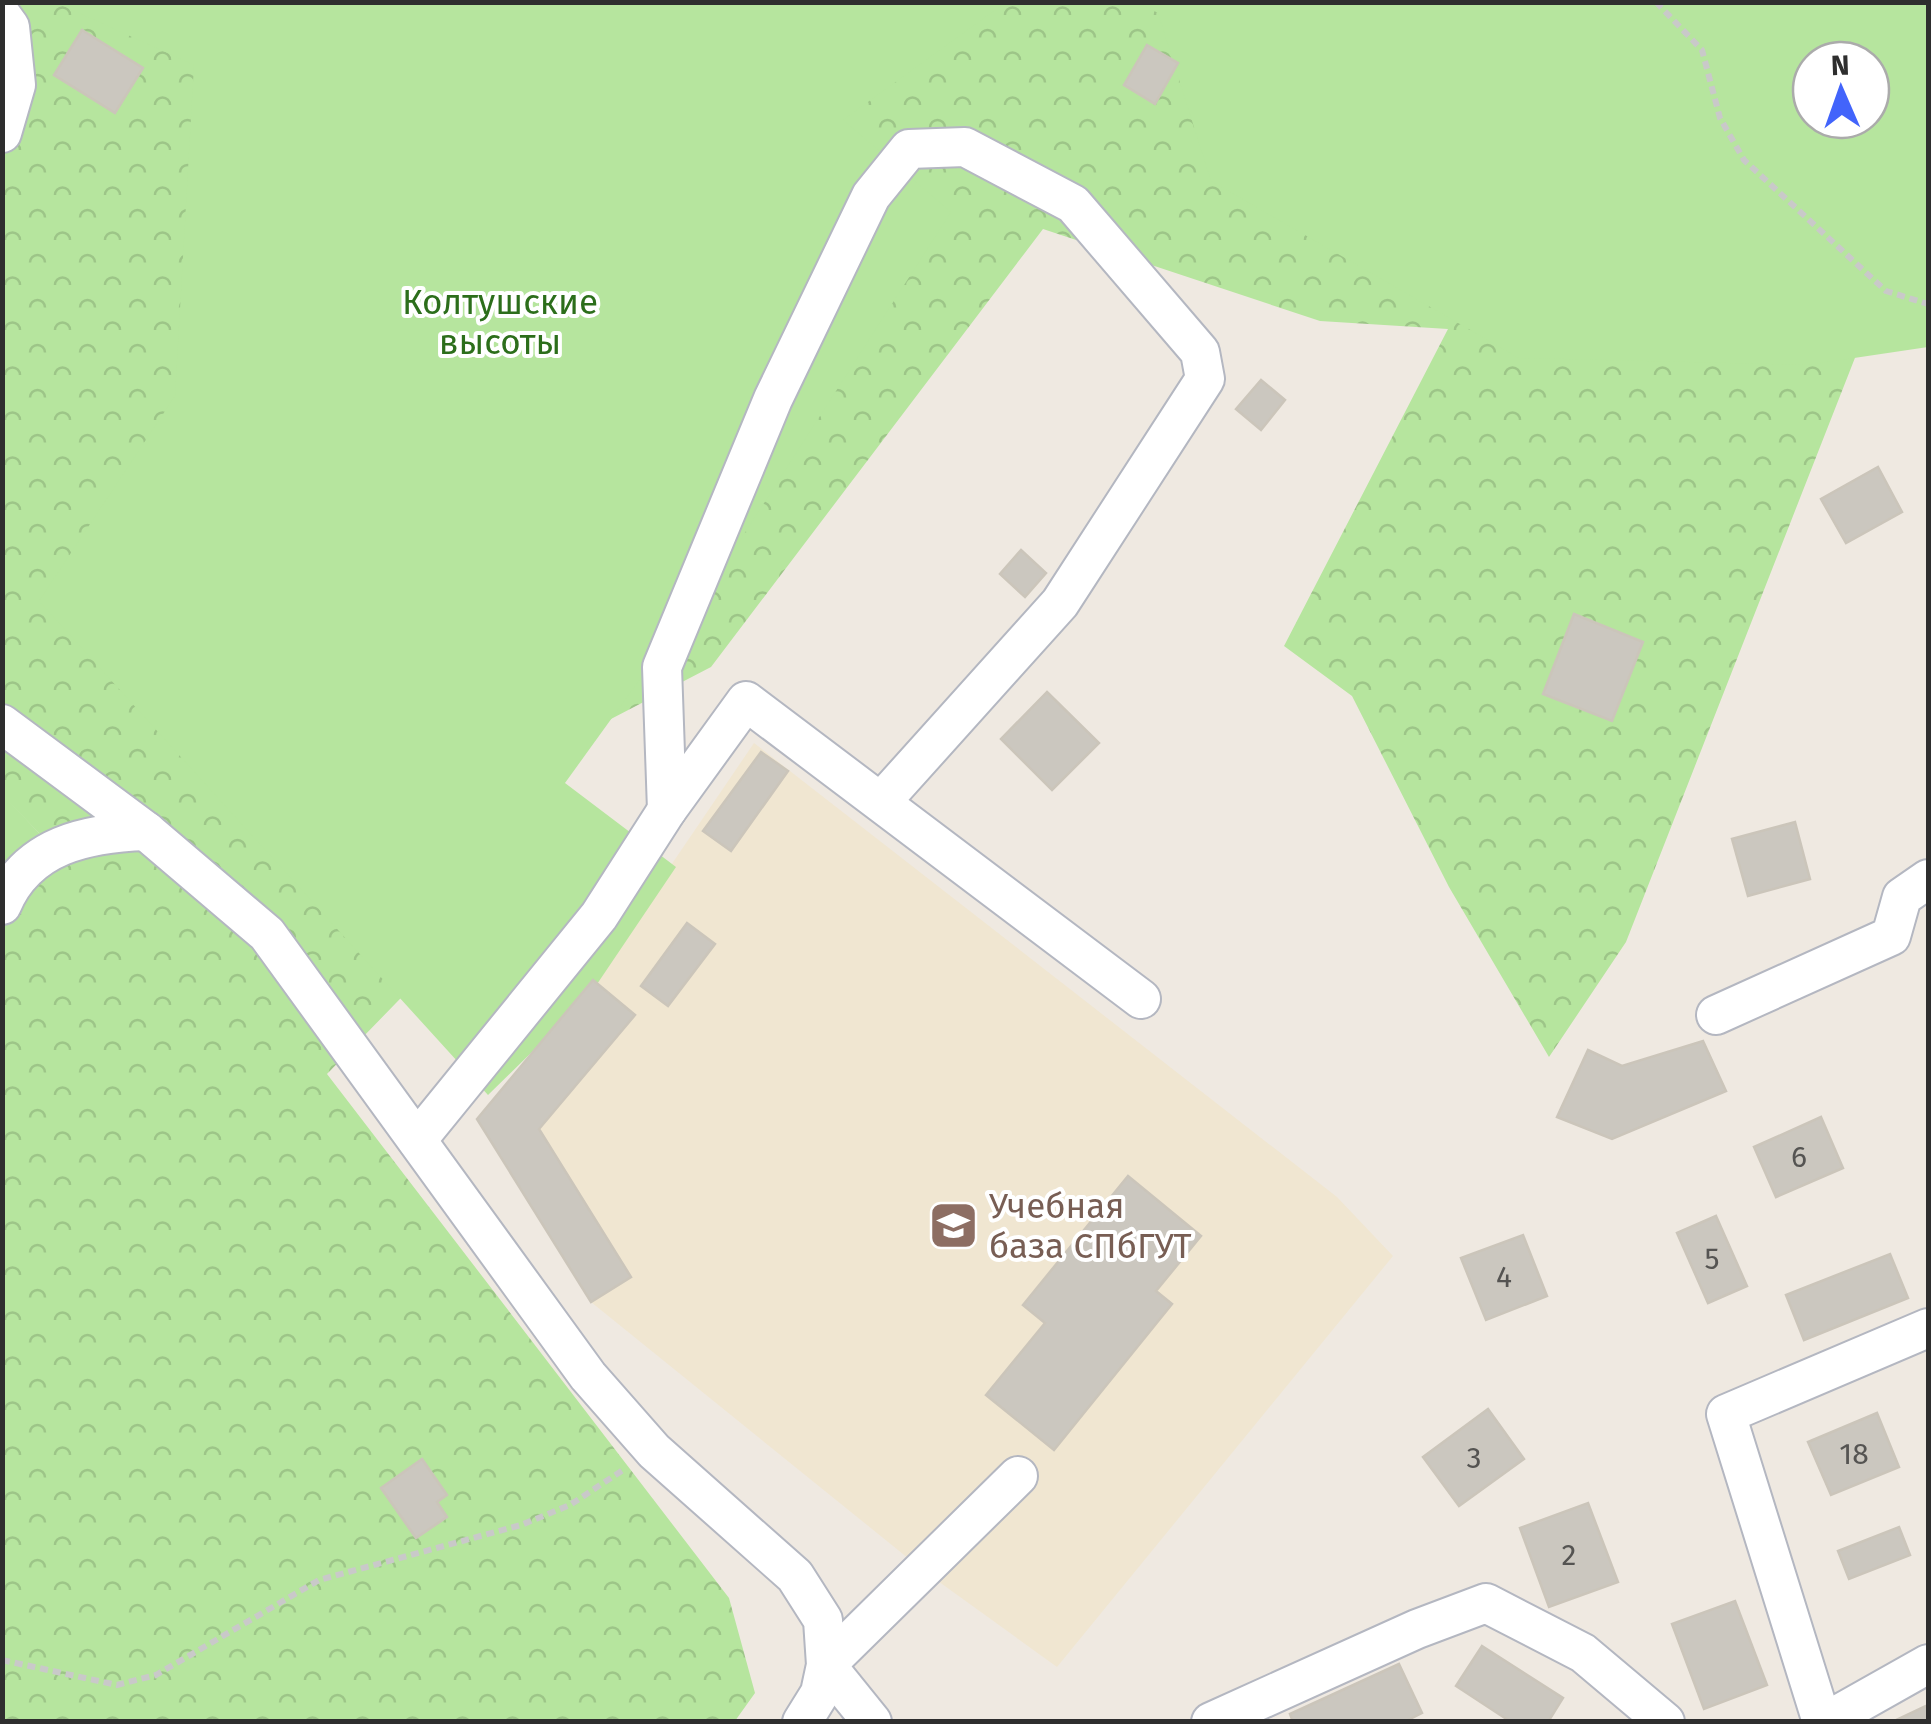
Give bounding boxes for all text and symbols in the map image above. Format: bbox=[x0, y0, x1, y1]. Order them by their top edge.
north arrow bbox=[1791, 40, 1891, 140]
text: N bbox=[1830, 49, 1850, 82]
park label: Колтушские высоты bbox=[402, 281, 598, 363]
house number: 6 bbox=[1791, 1139, 1807, 1175]
place label: Учебная база СПбГУТ bbox=[989, 1185, 1192, 1267]
school or university icon: Учебная база СПбГУТ bbox=[928, 1200, 980, 1252]
house number: 5 bbox=[1704, 1241, 1720, 1277]
house number: 4 bbox=[1496, 1259, 1512, 1295]
house number: 18 bbox=[1839, 1436, 1869, 1472]
house number: 3 bbox=[1467, 1440, 1481, 1476]
house number: 2 bbox=[1562, 1537, 1576, 1573]

